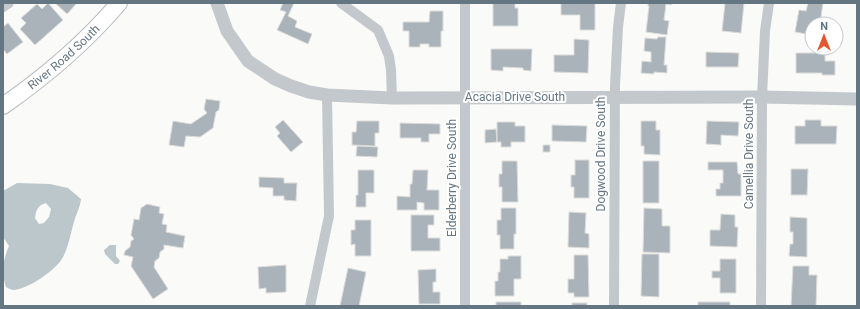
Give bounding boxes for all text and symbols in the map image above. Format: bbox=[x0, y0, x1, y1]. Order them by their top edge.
north arrow bbox=[804, 16, 844, 56]
text: N bbox=[820, 20, 828, 33]
street label: River Road South bbox=[25, 22, 103, 92]
street label: Acacia Drive South bbox=[465, 90, 565, 104]
street label: Dogwood Drive South bbox=[594, 97, 608, 211]
street label: Camellia Drive South bbox=[742, 99, 756, 209]
street label: Elderberry Drive South bbox=[445, 119, 459, 237]

